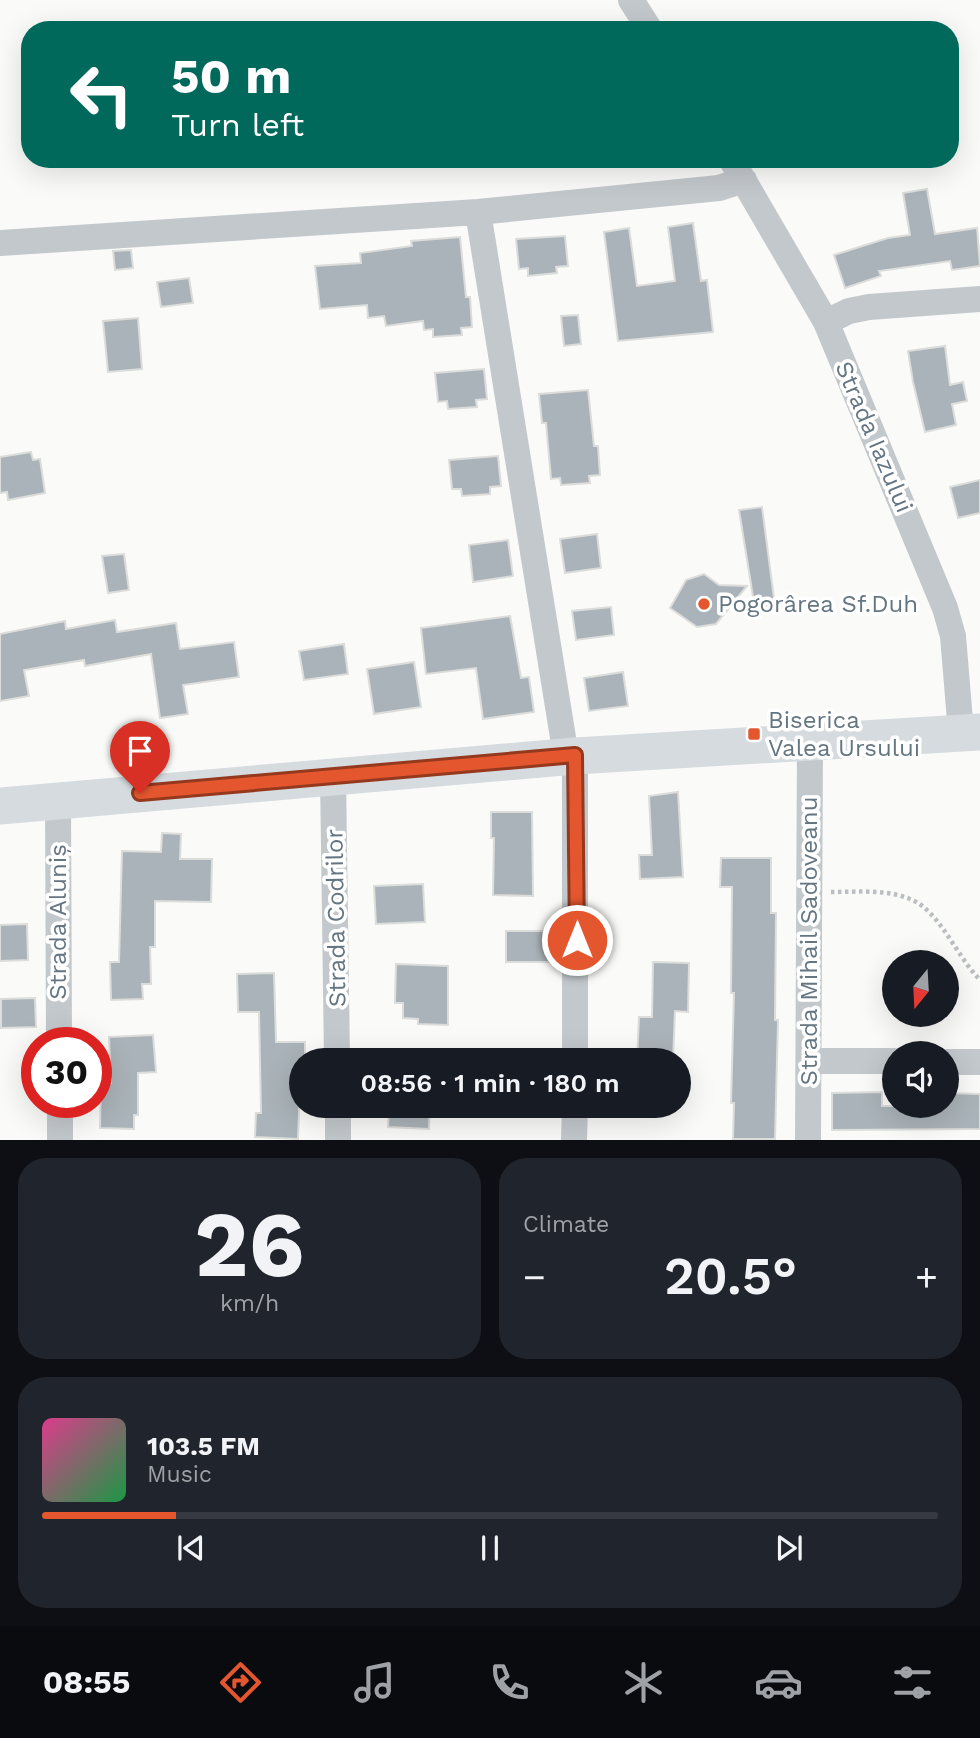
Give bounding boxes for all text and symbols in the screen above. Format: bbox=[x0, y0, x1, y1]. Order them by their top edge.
text: 50 m bbox=[171, 47, 291, 105]
icon: left bbox=[56, 49, 147, 140]
text: Turn left bbox=[171, 106, 304, 144]
street label: Strada Iazului bbox=[830, 357, 918, 517]
place label: Pogorârea Sf.Duh bbox=[718, 590, 918, 618]
marker: Pogorârea Sf.Duh bbox=[696, 596, 712, 612]
place label: Biserica Valea Ursului bbox=[768, 706, 920, 762]
pin bbox=[110, 721, 170, 793]
marker: Biserica Valea Ursului bbox=[746, 726, 762, 742]
icon: arrive bbox=[121, 732, 159, 770]
street label: Strada Mihail Sadoveanu bbox=[795, 797, 823, 1085]
street label: Strada Codrilor bbox=[320, 828, 352, 1007]
street label: Strada Aluniș bbox=[44, 844, 72, 1000]
position arrow bbox=[540, 903, 614, 977]
north arrow bbox=[882, 950, 959, 1027]
map controls bbox=[882, 950, 959, 1118]
speed limit sign: 30 bbox=[21, 1027, 112, 1118]
button: sound bbox=[882, 1041, 959, 1118]
text: 08:56 · 1 min · 180 m bbox=[361, 1068, 619, 1098]
text: 26 bbox=[194, 1191, 305, 1298]
text: Climate bbox=[523, 1211, 609, 1238]
text: 20.5° bbox=[664, 1246, 797, 1307]
text: − bbox=[523, 1255, 546, 1299]
text: + bbox=[915, 1255, 938, 1299]
text: km/h bbox=[220, 1290, 279, 1317]
text: 103.5 FM bbox=[147, 1431, 260, 1461]
text: Music bbox=[147, 1461, 212, 1488]
icon: previous bbox=[172, 1529, 210, 1567]
icon: pause bbox=[471, 1529, 509, 1567]
icon: next bbox=[770, 1529, 808, 1567]
icon: directions bbox=[216, 1658, 265, 1707]
icon: music bbox=[350, 1658, 399, 1707]
icon: phone bbox=[485, 1658, 534, 1707]
icon: climate bbox=[619, 1658, 668, 1707]
icon: car bbox=[754, 1658, 803, 1707]
icon: filters bbox=[888, 1658, 937, 1707]
text: 08:55 bbox=[43, 1663, 130, 1701]

